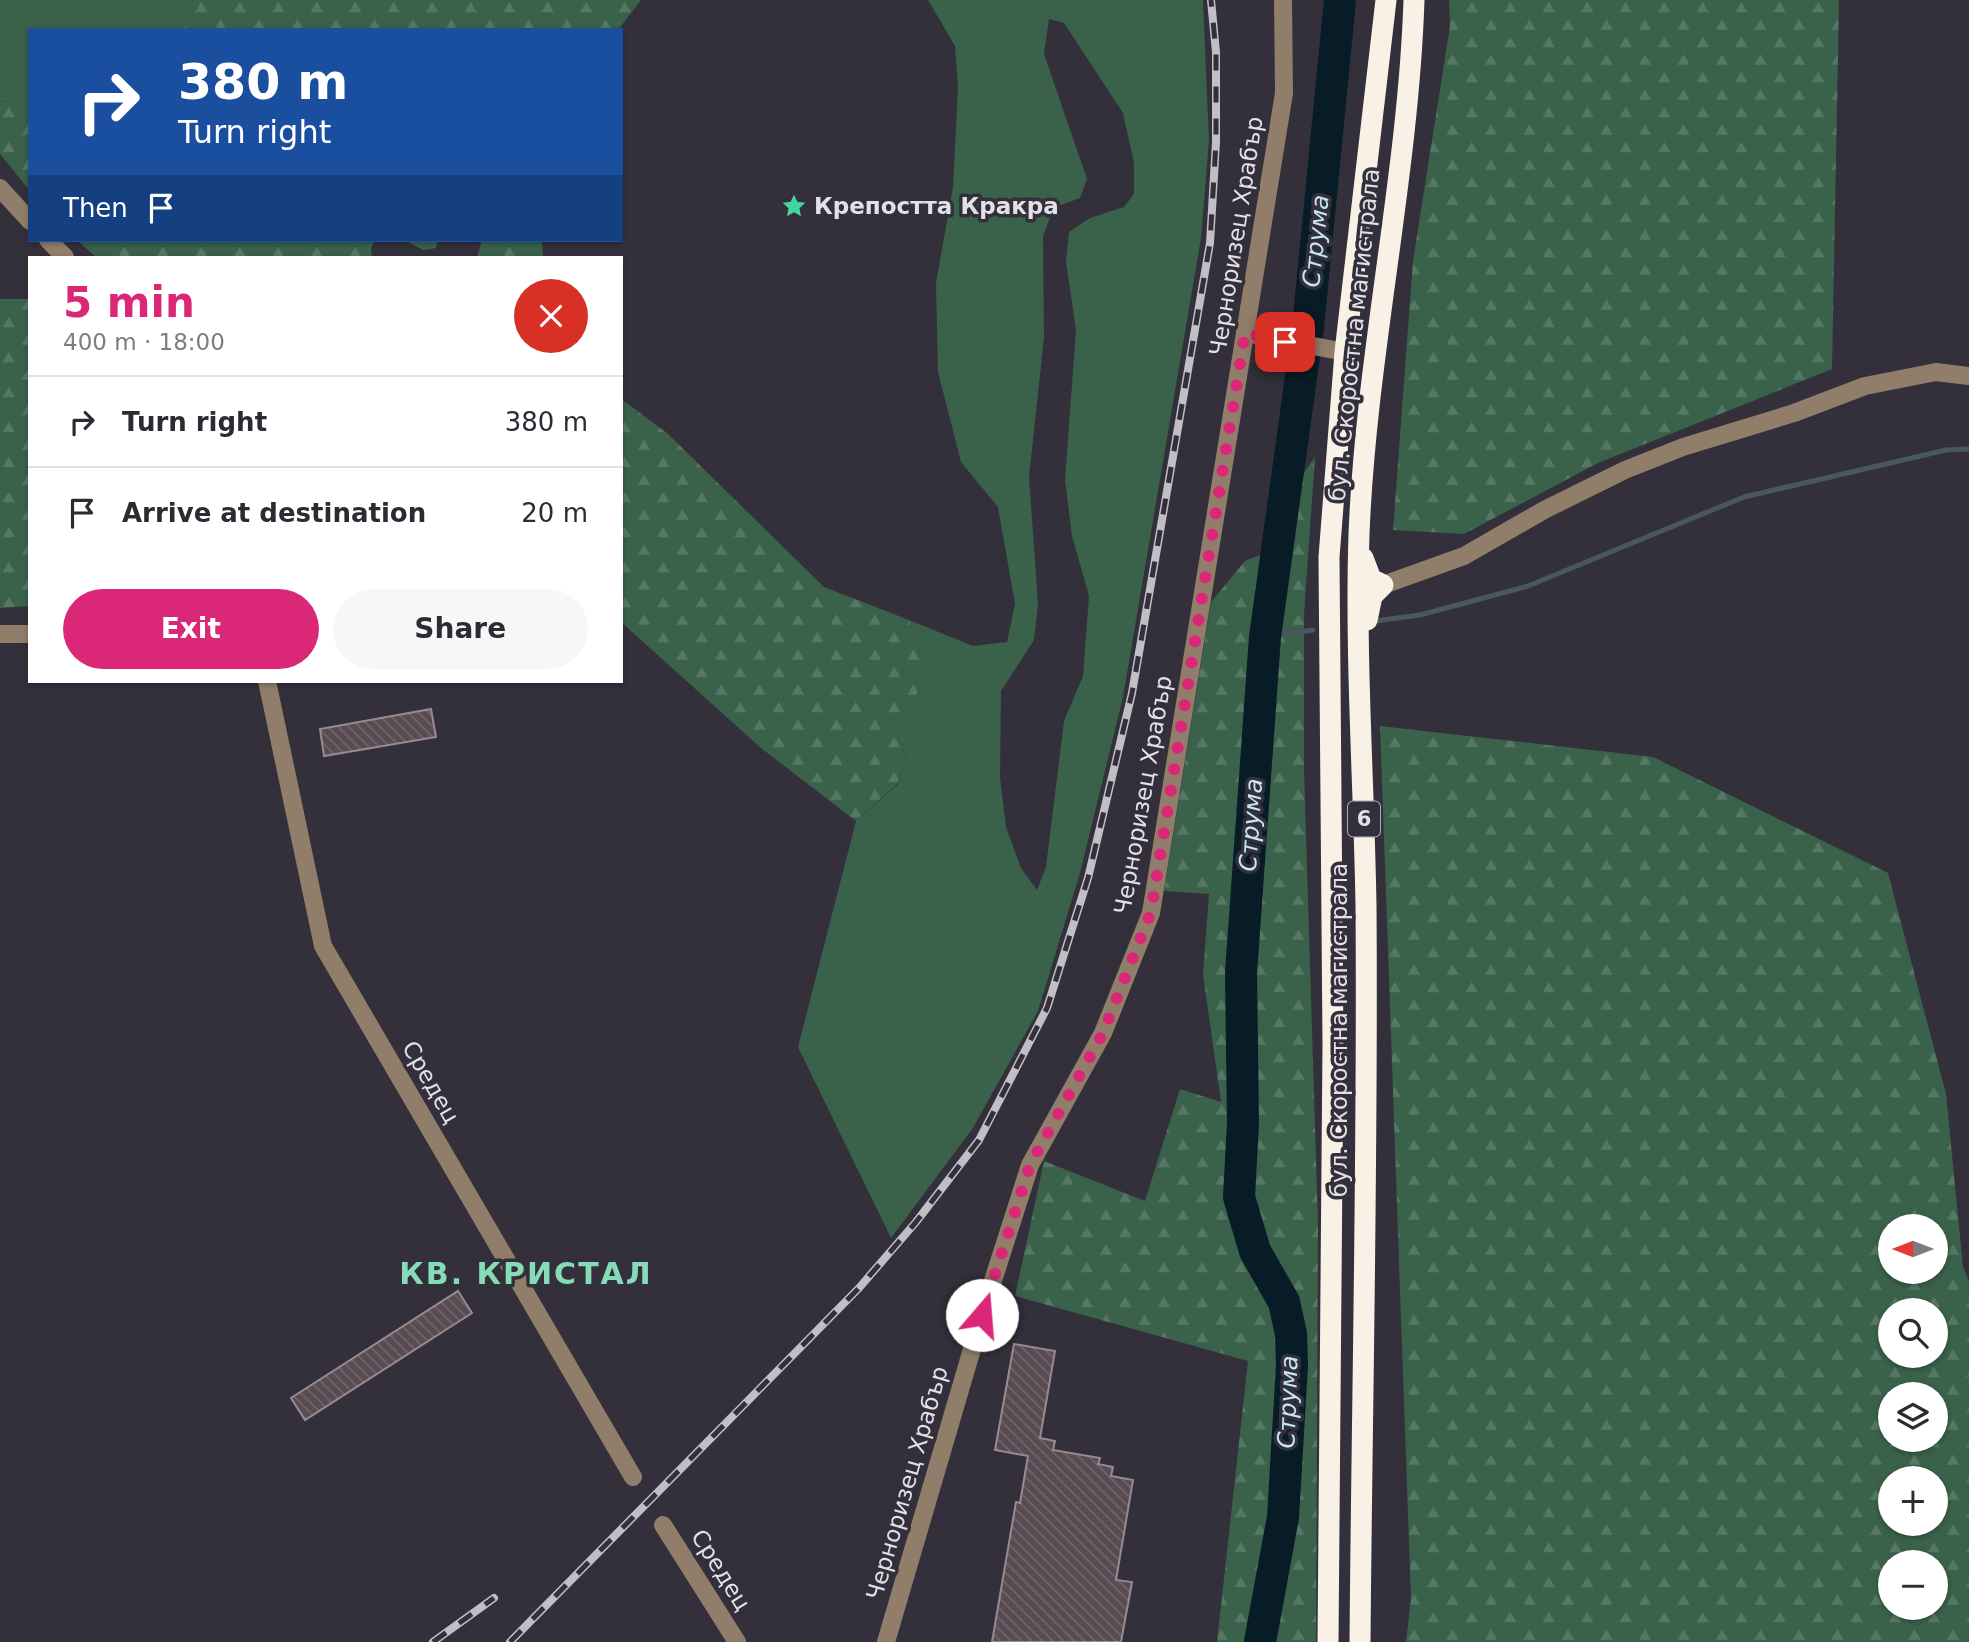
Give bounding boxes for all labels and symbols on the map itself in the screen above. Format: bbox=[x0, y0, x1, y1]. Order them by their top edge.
street label: Черноризец Храбър bbox=[1204, 114, 1268, 358]
street label: бул. Скоростна магистрала bbox=[1324, 167, 1384, 503]
place icon: Крепостта Кракра bbox=[780, 192, 808, 220]
place label: Крепостта Кракра bbox=[814, 193, 1059, 219]
water label: Струма bbox=[1297, 193, 1335, 289]
pin bbox=[1255, 312, 1315, 372]
street label: Черноризец Храбър bbox=[1109, 674, 1177, 916]
water label: Струма bbox=[1234, 778, 1268, 872]
road number: 6 bbox=[1348, 802, 1380, 836]
street label: бул. Скоростна магистрала bbox=[1326, 863, 1352, 1197]
street label: Средец bbox=[397, 1036, 465, 1128]
north arrow bbox=[1878, 1214, 1948, 1284]
district label: КВ. КРИСТАЛ bbox=[399, 1256, 653, 1291]
position arrow bbox=[945, 1278, 1019, 1352]
water label: Струма bbox=[1272, 1355, 1304, 1449]
street label: Черноризец Храбър bbox=[861, 1363, 953, 1603]
street label: Средец bbox=[686, 1525, 756, 1615]

